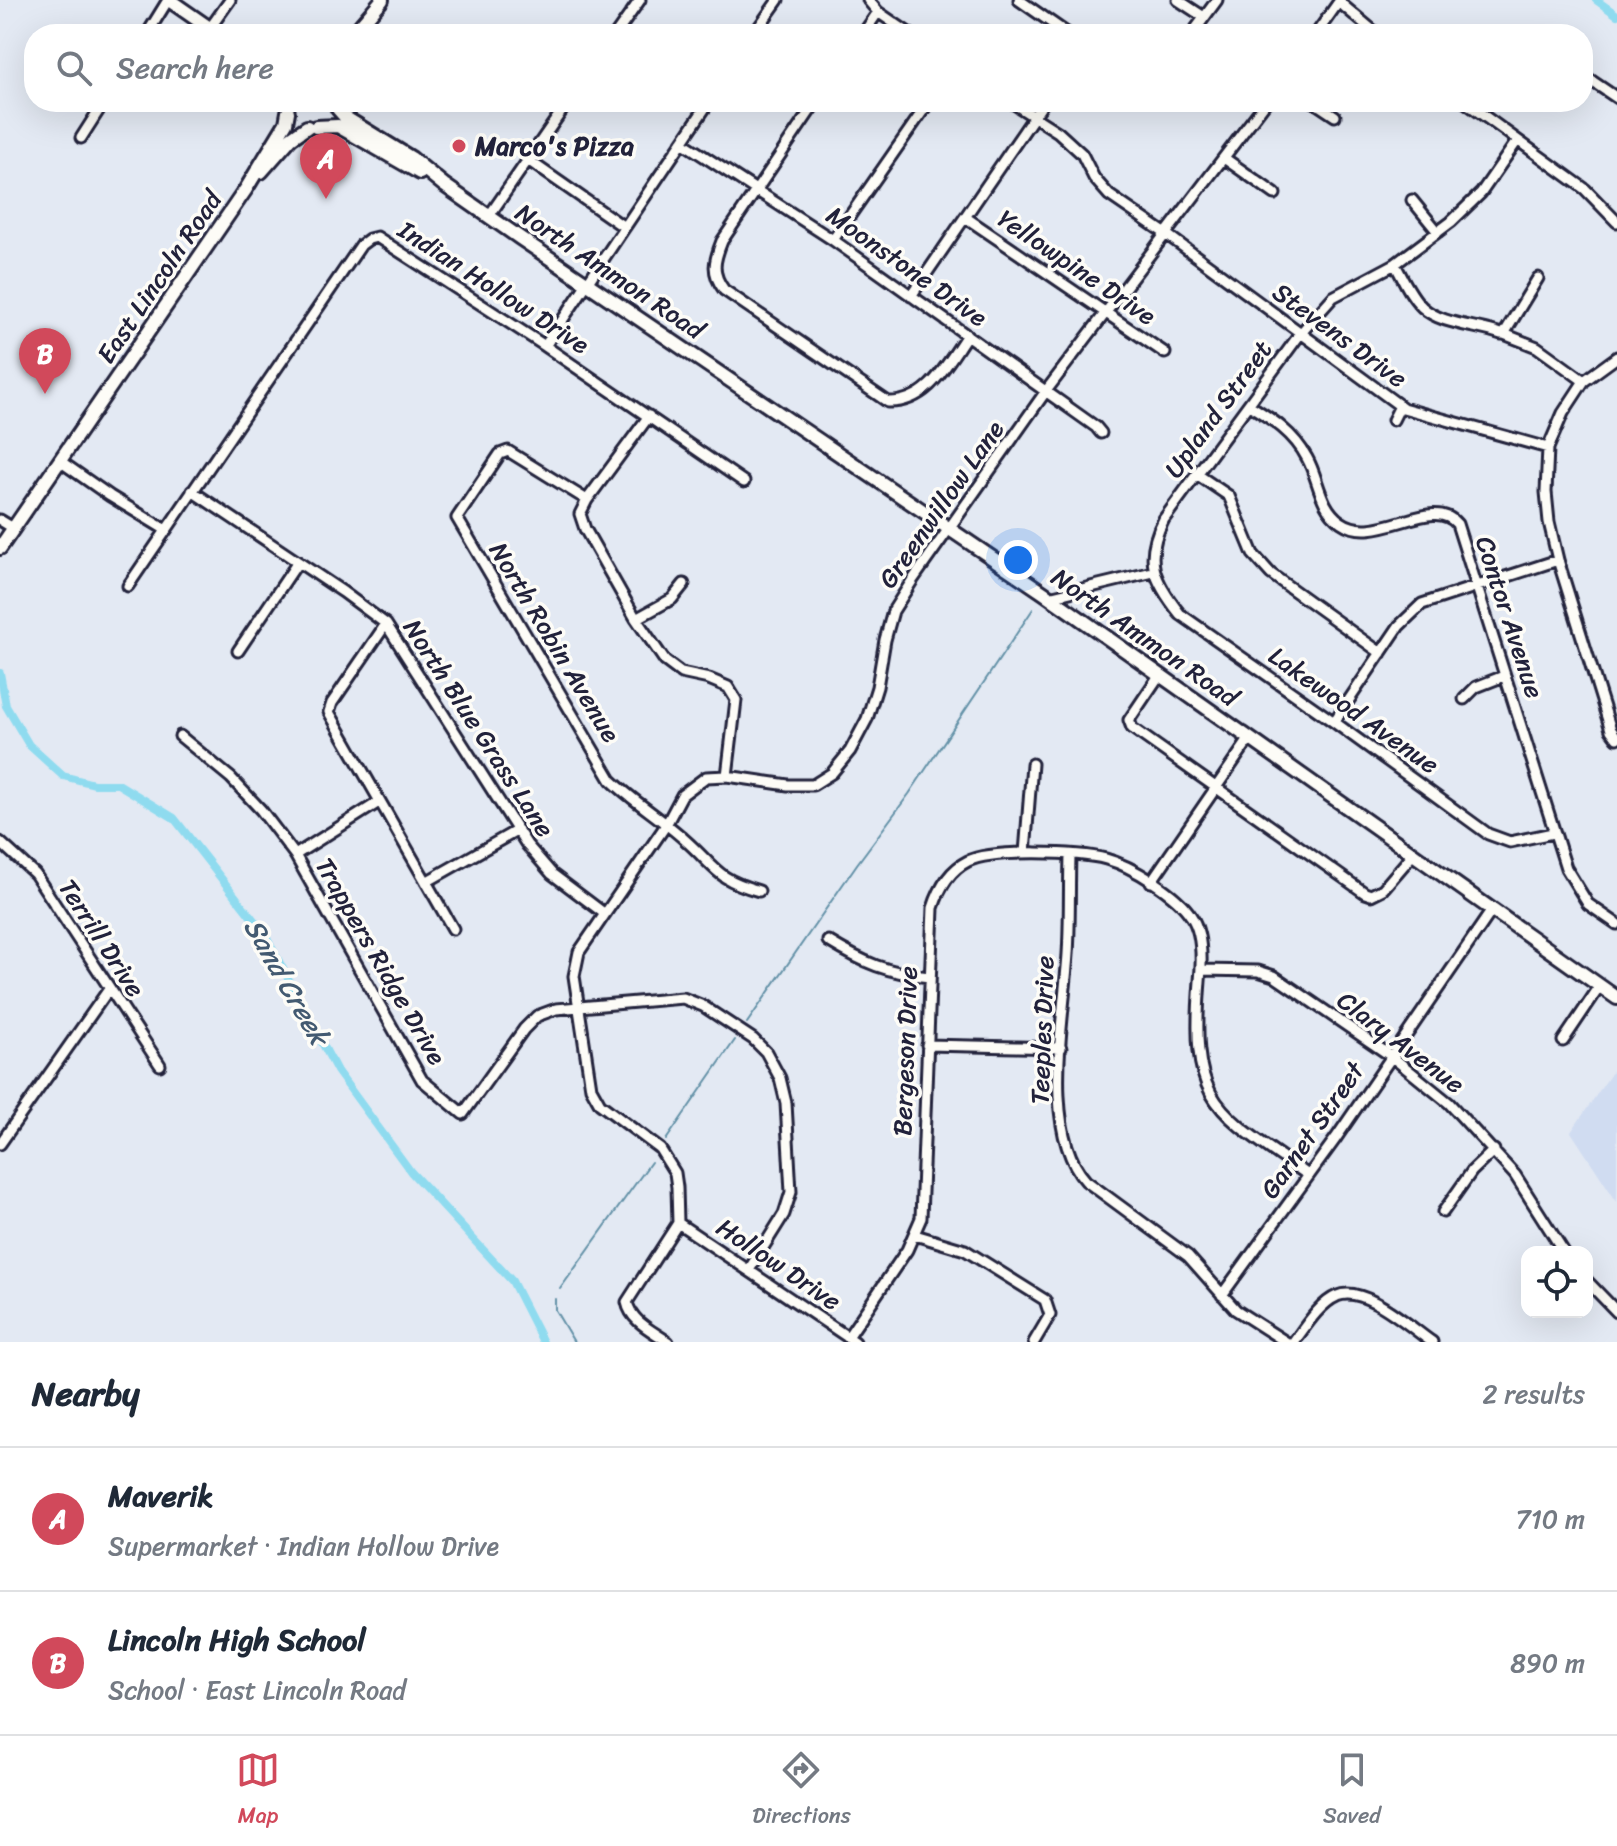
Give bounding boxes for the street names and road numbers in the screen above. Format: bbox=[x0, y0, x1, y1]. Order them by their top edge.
street label: East Lincoln Road bbox=[84, 179, 235, 373]
street label: North Ammon Road bbox=[506, 190, 716, 353]
street label: Moonstone Drive bbox=[816, 193, 998, 339]
street label: Yellowpine Drive bbox=[988, 196, 1167, 338]
street label: Indian Hollow Drive bbox=[388, 207, 600, 367]
street label: Stevens Drive bbox=[1262, 270, 1418, 400]
street label: Upland Street bbox=[1152, 330, 1284, 488]
street label: Greenwillow Lane bbox=[866, 410, 1017, 598]
street label: Contor Avenue bbox=[1462, 530, 1558, 704]
street label: North Robin Avenue bbox=[477, 533, 634, 752]
street label: North Ammon Road bbox=[1042, 555, 1250, 720]
street label: North Blue Grass Lane bbox=[391, 609, 567, 847]
street label: Lakewood Avenue bbox=[1259, 634, 1449, 786]
street label: Trappers Ridge Drive bbox=[303, 848, 460, 1074]
street label: Terrill Drive bbox=[46, 869, 158, 1007]
street label: Teeples Drive bbox=[1016, 955, 1068, 1105]
street label: Bergeson Drive bbox=[879, 965, 931, 1137]
street label: Clary Avenue bbox=[1327, 978, 1475, 1106]
street label: Garnet Street bbox=[1247, 1050, 1377, 1208]
street label: Hollow Drive bbox=[707, 1205, 851, 1323]

